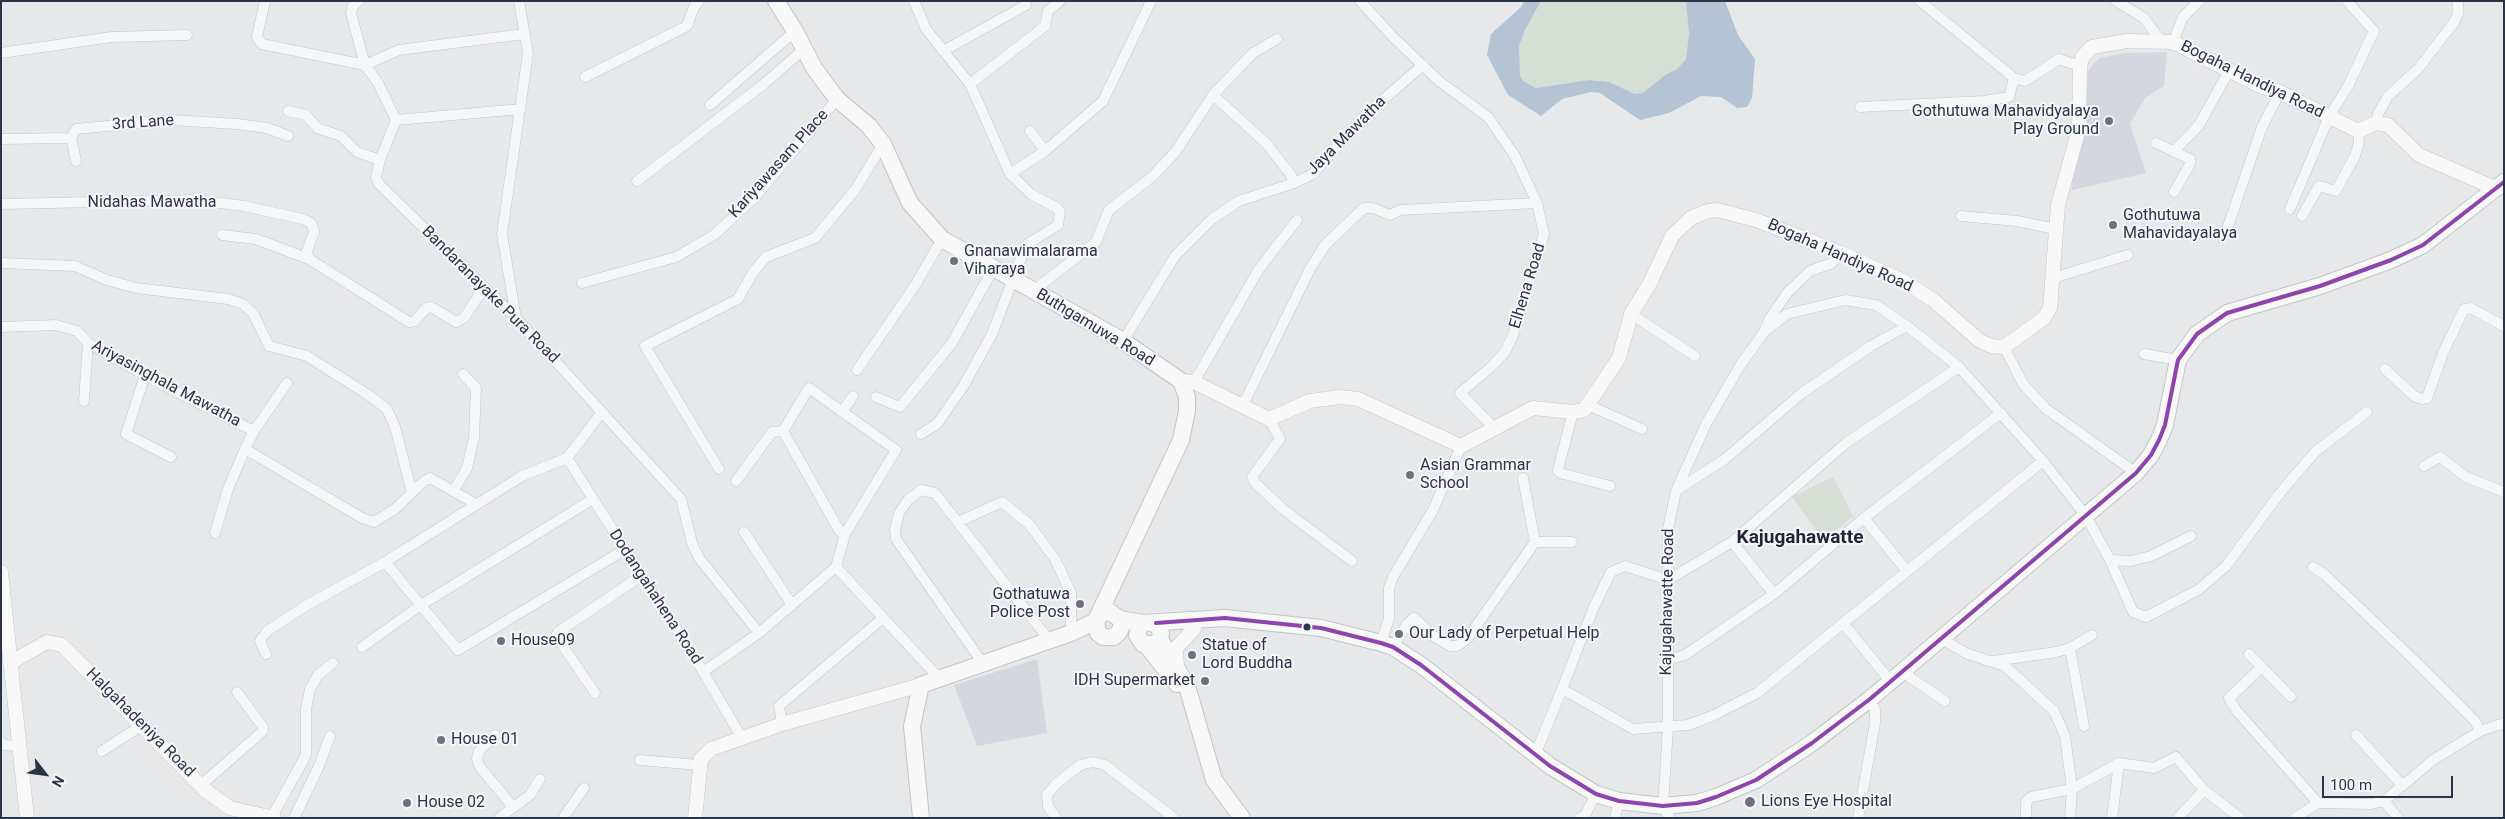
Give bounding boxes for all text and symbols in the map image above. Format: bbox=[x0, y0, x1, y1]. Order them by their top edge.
street label: Bogaha Handiya Road bbox=[2177, 37, 2327, 123]
street label: Jaya Mawatha bbox=[1304, 93, 1390, 179]
place label: Gothutuwa Mahavidyalaya Play Ground bbox=[1912, 102, 2099, 140]
street label: Kariyawasam Place bbox=[725, 106, 833, 222]
street label: 3rd Lane bbox=[111, 111, 175, 135]
marker: Gothutuwa Mahavidyalaya Play Ground bbox=[2103, 115, 2115, 127]
street label: Nidahas Mawatha bbox=[88, 193, 216, 213]
place label: Gothutuwa Mahavidayalaya bbox=[2123, 206, 2237, 244]
street label: Bogaha Handiya Road bbox=[1764, 215, 1916, 297]
marker: Gothutuwa Mahavidayalaya bbox=[2107, 219, 2119, 231]
street label: Bandaranayake Pura Road bbox=[417, 222, 563, 368]
street label: Elhena Road bbox=[1506, 241, 1550, 331]
place label: Gnanawimalarama Viharaya bbox=[964, 242, 1098, 280]
marker: Gnanawimalarama Viharaya bbox=[948, 255, 960, 267]
street label: Buthgamuwa Road bbox=[1032, 285, 1158, 371]
street label: Ariyasinghala Mawatha bbox=[88, 337, 244, 431]
place label: Asian Grammar School bbox=[1420, 456, 1531, 494]
marker: Asian Grammar School bbox=[1404, 469, 1416, 481]
street label: Dodangahahena Road bbox=[604, 526, 706, 668]
district label: Kajugahawatte bbox=[1737, 527, 1863, 549]
street label: Kajugahawatte Road bbox=[1657, 528, 1679, 676]
place label: Gothatuwa Police Post bbox=[990, 585, 1070, 623]
marker: Gothatuwa Police Post bbox=[1074, 598, 1086, 610]
unlabelled marker bbox=[1302, 622, 1312, 632]
place label: Our Lady of Perpetual Help bbox=[1409, 624, 1600, 644]
marker: Our Lady of Perpetual Help bbox=[1393, 628, 1405, 640]
place label: House09 bbox=[511, 631, 575, 651]
marker: House09 bbox=[495, 635, 507, 647]
place label: Statue of Lord Buddha bbox=[1202, 636, 1292, 674]
marker: Statue of Lord Buddha bbox=[1186, 649, 1198, 661]
street label: Halgahadeniya Road bbox=[81, 664, 199, 782]
place label: IDH Supermarket bbox=[1074, 671, 1195, 691]
marker: IDH Supermarket bbox=[1199, 675, 1211, 687]
place label: House 01 bbox=[451, 730, 519, 750]
marker: House 01 bbox=[435, 734, 447, 746]
north arrow bbox=[20, 749, 70, 799]
scale bar bbox=[2325, 766, 2456, 798]
text: N bbox=[49, 773, 67, 790]
text: 100 m bbox=[2330, 776, 2372, 794]
place label: Lions Eye Hospital bbox=[1761, 792, 1892, 812]
place label: House 02 bbox=[417, 793, 485, 813]
marker: Lions Eye Hospital bbox=[1743, 795, 1757, 809]
marker: House 02 bbox=[401, 797, 413, 809]

